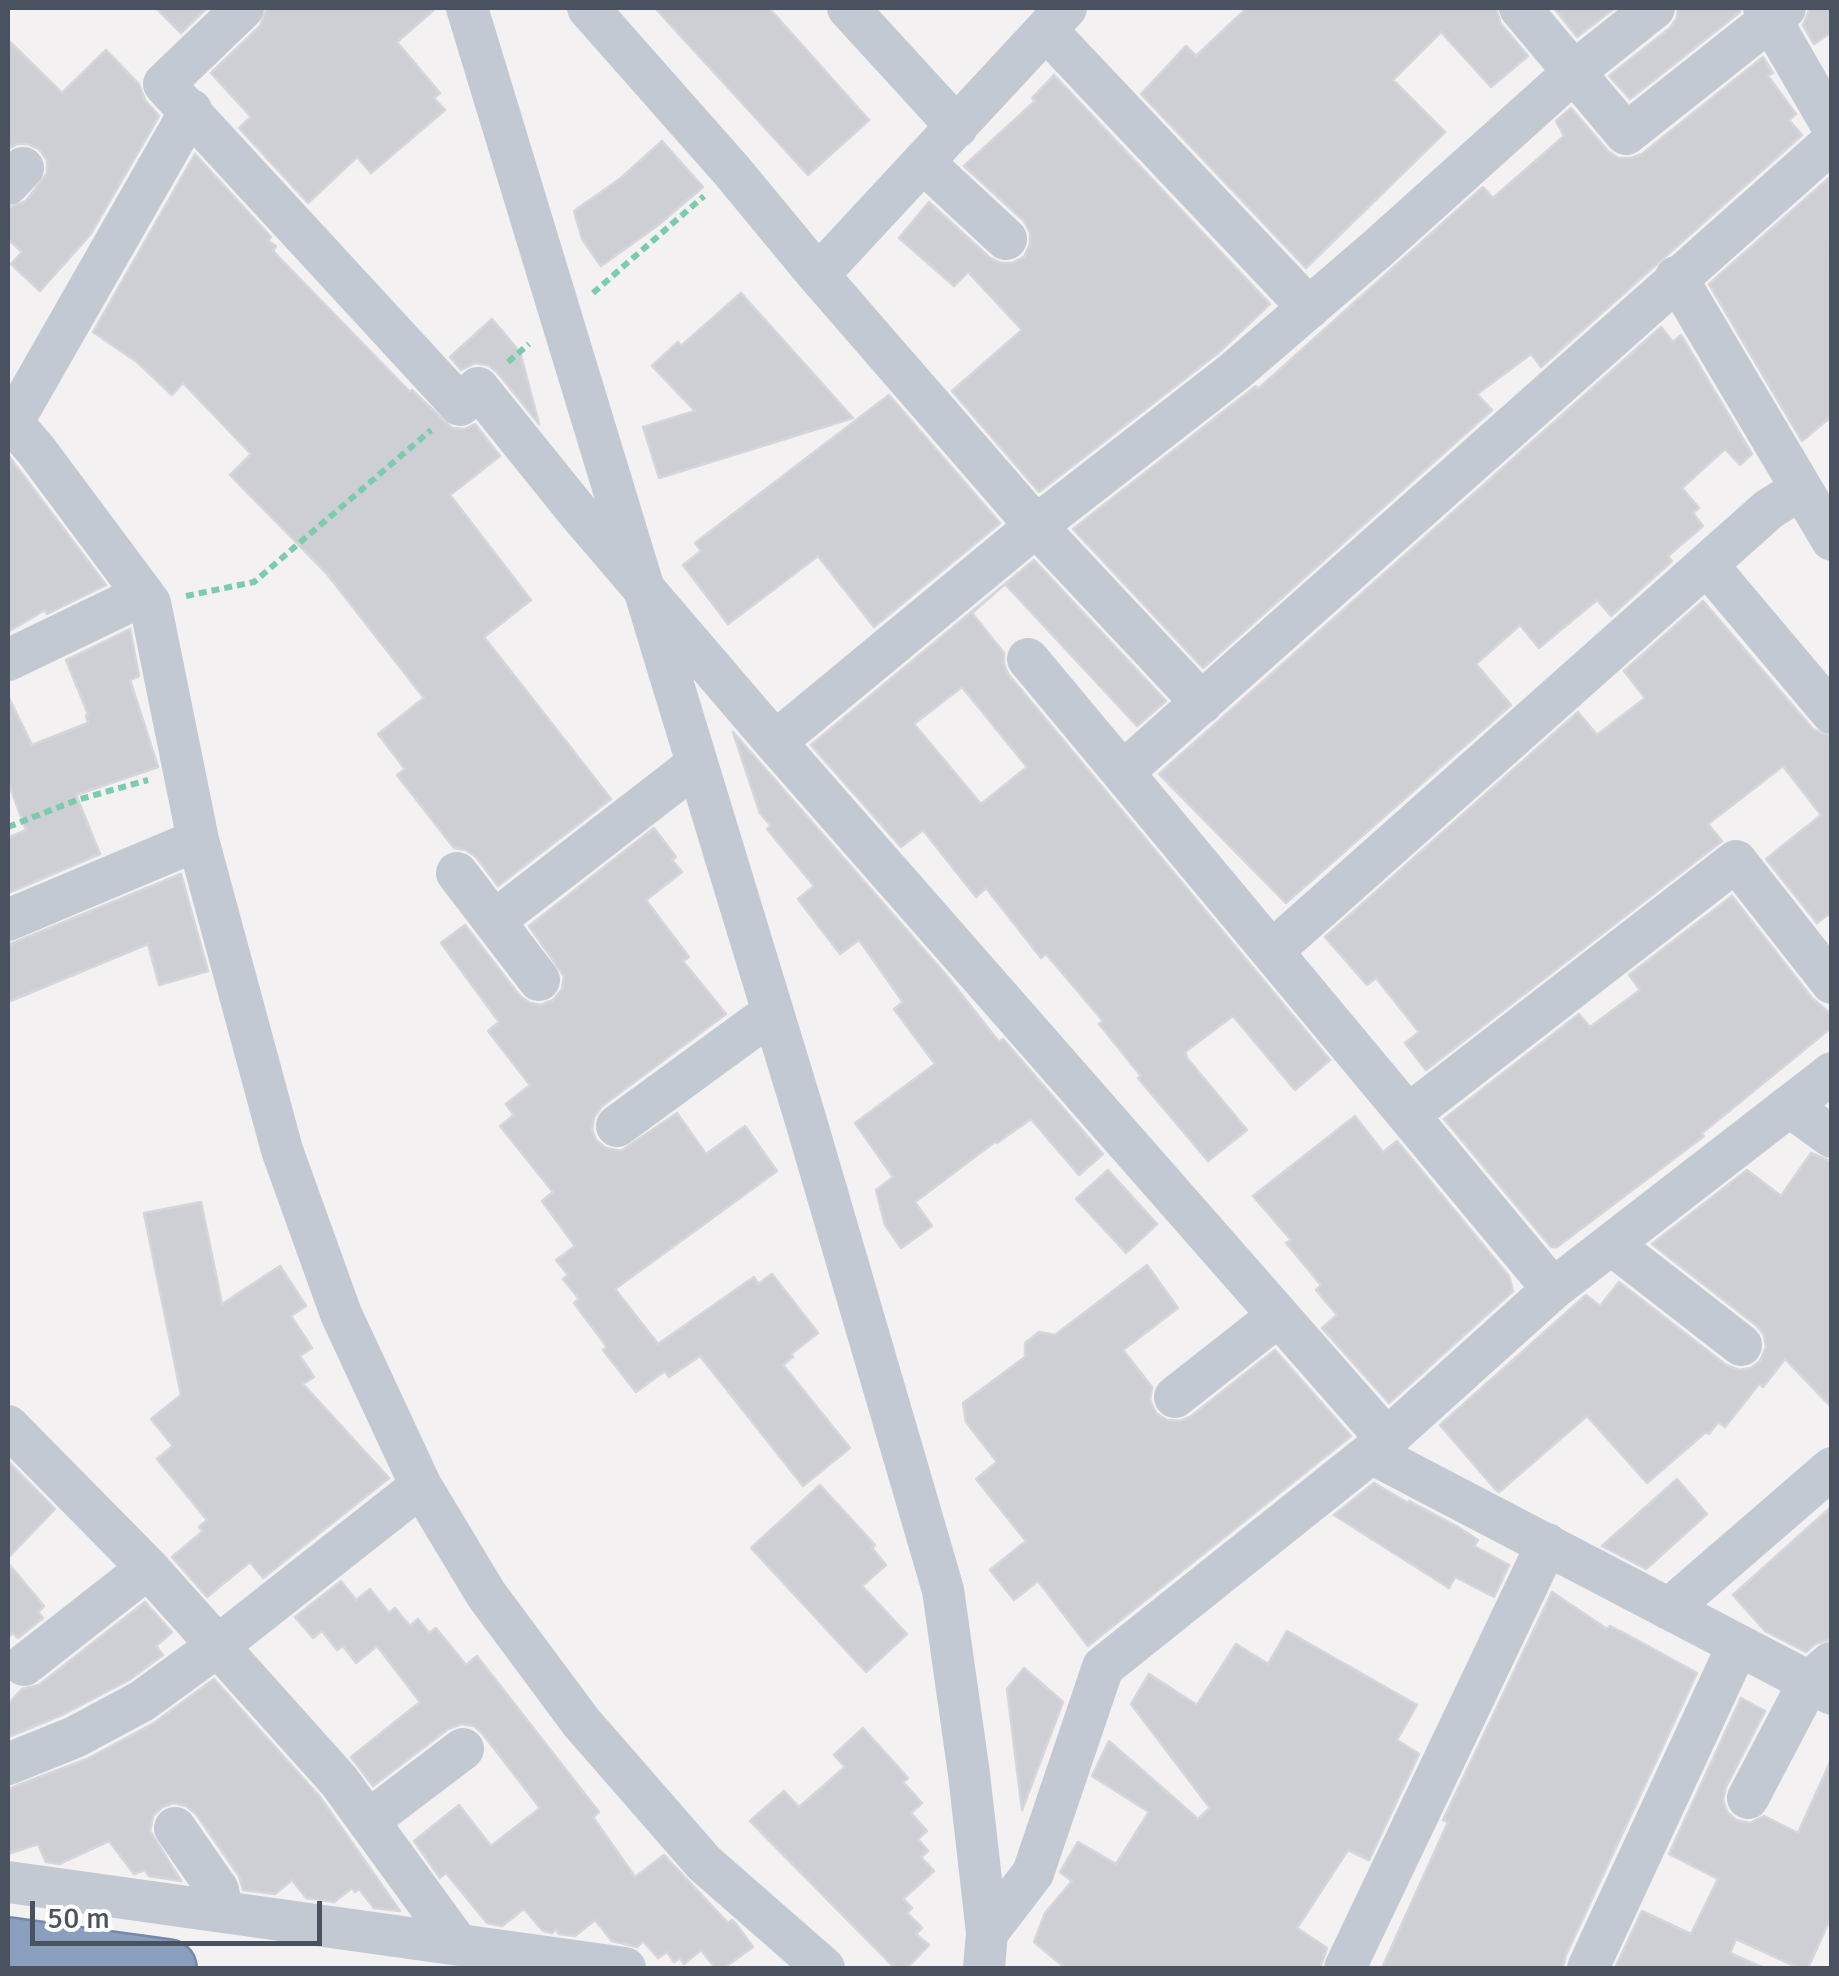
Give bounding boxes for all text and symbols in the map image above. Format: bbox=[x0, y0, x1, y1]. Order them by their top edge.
scale bar bbox=[35, 1881, 328, 1943]
text: 50 m bbox=[47, 1900, 110, 1937]

